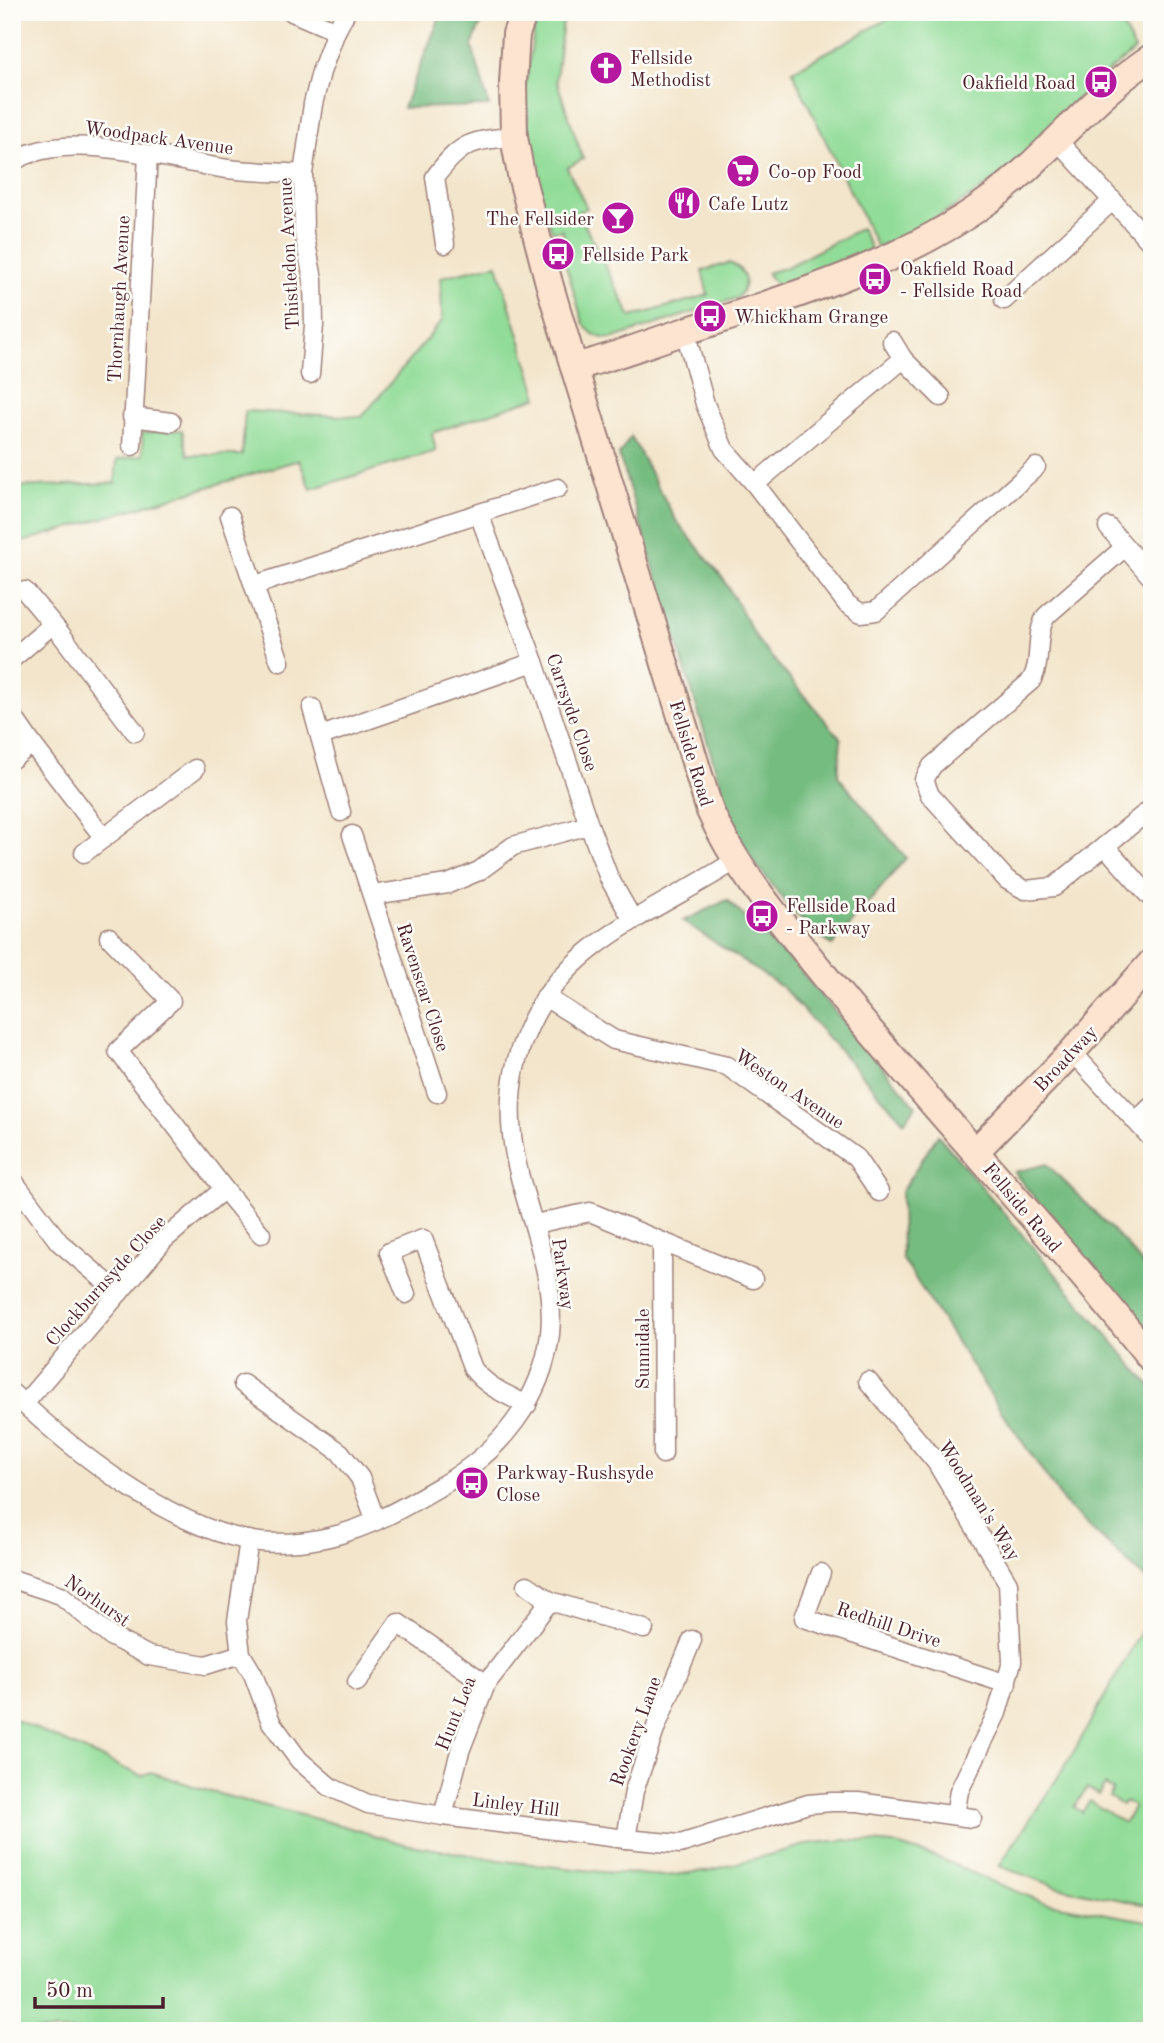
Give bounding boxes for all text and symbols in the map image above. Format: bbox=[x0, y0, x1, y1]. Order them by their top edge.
church icon: Fellside Methodist bbox=[587, 49, 625, 87]
place label: Fellside Methodist bbox=[630, 50, 711, 91]
bus stop icon: Oakfield Road bbox=[1082, 63, 1120, 101]
place label: Oakfield Road bbox=[962, 75, 1076, 94]
street label: Woodpack Avenue bbox=[83, 120, 234, 159]
supermarket icon: Co-op Food bbox=[724, 152, 762, 190]
place label: Co-op Food bbox=[768, 164, 862, 183]
street label: Thistledon Avenue bbox=[277, 177, 304, 331]
restaurant icon: Cafe Lutz bbox=[665, 184, 703, 222]
place label: Cafe Lutz bbox=[708, 196, 788, 215]
bar icon: The Fellsider bbox=[599, 199, 637, 237]
place label: The Fellsider bbox=[486, 211, 594, 230]
street label: Thornhaugh Avenue bbox=[107, 215, 134, 383]
bus stop icon: Fellside Park bbox=[539, 235, 577, 273]
place label: Fellside Park bbox=[582, 247, 689, 266]
bus stop icon: Oakfield Road - Fellside Road bbox=[856, 260, 894, 298]
place label: Oakfield Road - Fellside Road bbox=[900, 261, 1023, 302]
bus stop icon: Whickham Grange bbox=[691, 297, 729, 335]
place label: Whickham Grange bbox=[734, 309, 888, 328]
street label: Carrsyde Close bbox=[542, 651, 600, 774]
street label: Fellside Road bbox=[664, 698, 715, 809]
bus stop icon: Fellside Road - Parkway bbox=[743, 897, 781, 935]
place label: Fellside Road - Parkway bbox=[786, 898, 896, 939]
street label: Ravenscar Close bbox=[392, 921, 451, 1054]
street label: Broadway bbox=[1032, 1023, 1102, 1097]
street label: Weston Avenue bbox=[730, 1047, 847, 1134]
street label: Fellside Road bbox=[978, 1160, 1064, 1257]
street label: Clockburnsyde Close bbox=[43, 1213, 170, 1351]
street label: Parkway bbox=[547, 1237, 576, 1312]
street label: Sunnidale bbox=[635, 1309, 654, 1389]
street label: Woodman's Way bbox=[933, 1438, 1023, 1565]
bus stop icon: Parkway-Rushsyde Close bbox=[453, 1464, 491, 1502]
place label: Parkway-Rushsyde Close bbox=[496, 1465, 654, 1506]
street label: Norhurst bbox=[60, 1573, 133, 1631]
street label: Redhill Drive bbox=[833, 1601, 943, 1652]
street label: Hunt Lea bbox=[434, 1674, 481, 1754]
street label: Rookery Lane bbox=[609, 1674, 666, 1789]
street label: Linley Hill bbox=[471, 1792, 560, 1821]
scale bar bbox=[35, 1966, 163, 2010]
text: 50 m bbox=[46, 1981, 93, 2002]

